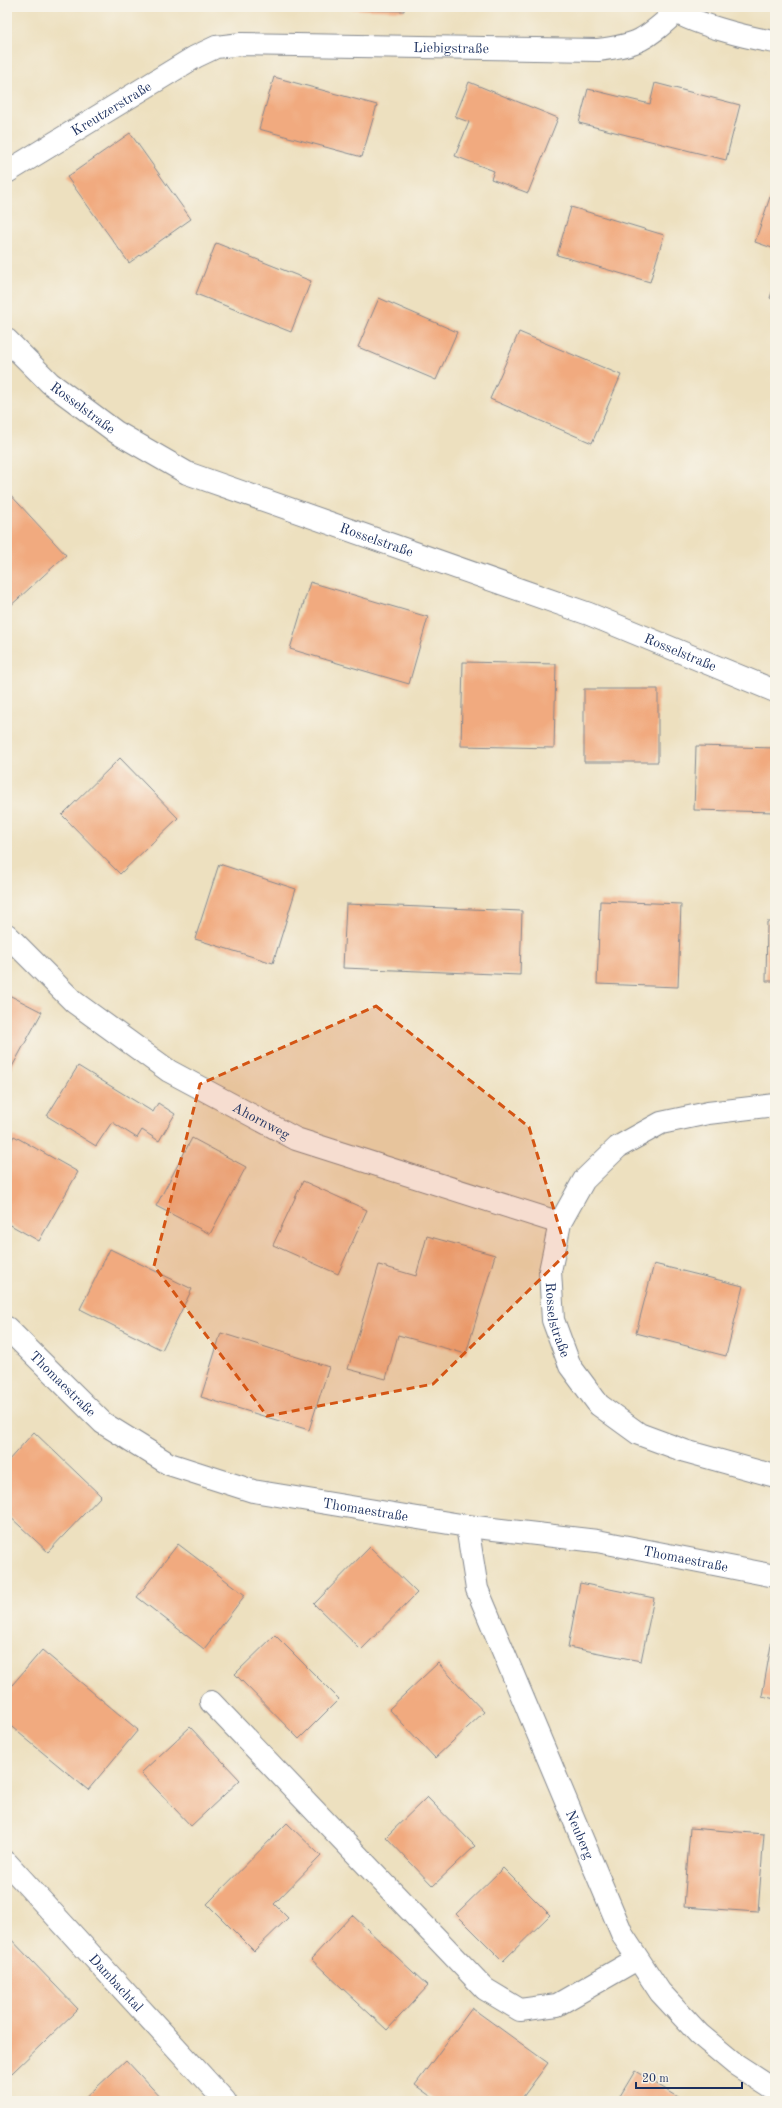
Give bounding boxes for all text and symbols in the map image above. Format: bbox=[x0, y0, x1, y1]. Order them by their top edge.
street label: Liebigstraße bbox=[413, 41, 489, 56]
street label: Kreutzerstraße bbox=[69, 79, 154, 139]
street label: Rosselstraße bbox=[47, 380, 118, 437]
street label: Rosselstraße bbox=[338, 521, 415, 560]
street label: Rosselstraße bbox=[642, 632, 718, 674]
street label: Ahornweg bbox=[230, 1100, 292, 1143]
street label: Rosselstraße bbox=[543, 1282, 572, 1359]
street label: Thomaestraße bbox=[27, 1349, 98, 1420]
street label: Thomaestraße bbox=[322, 1496, 409, 1524]
street label: Thomaestraße bbox=[642, 1544, 729, 1575]
street label: Neuberg bbox=[563, 1808, 596, 1862]
street label: Dambachtal bbox=[86, 1952, 145, 2015]
scale bar bbox=[636, 2064, 742, 2090]
text: 20 m bbox=[642, 2073, 669, 2085]

